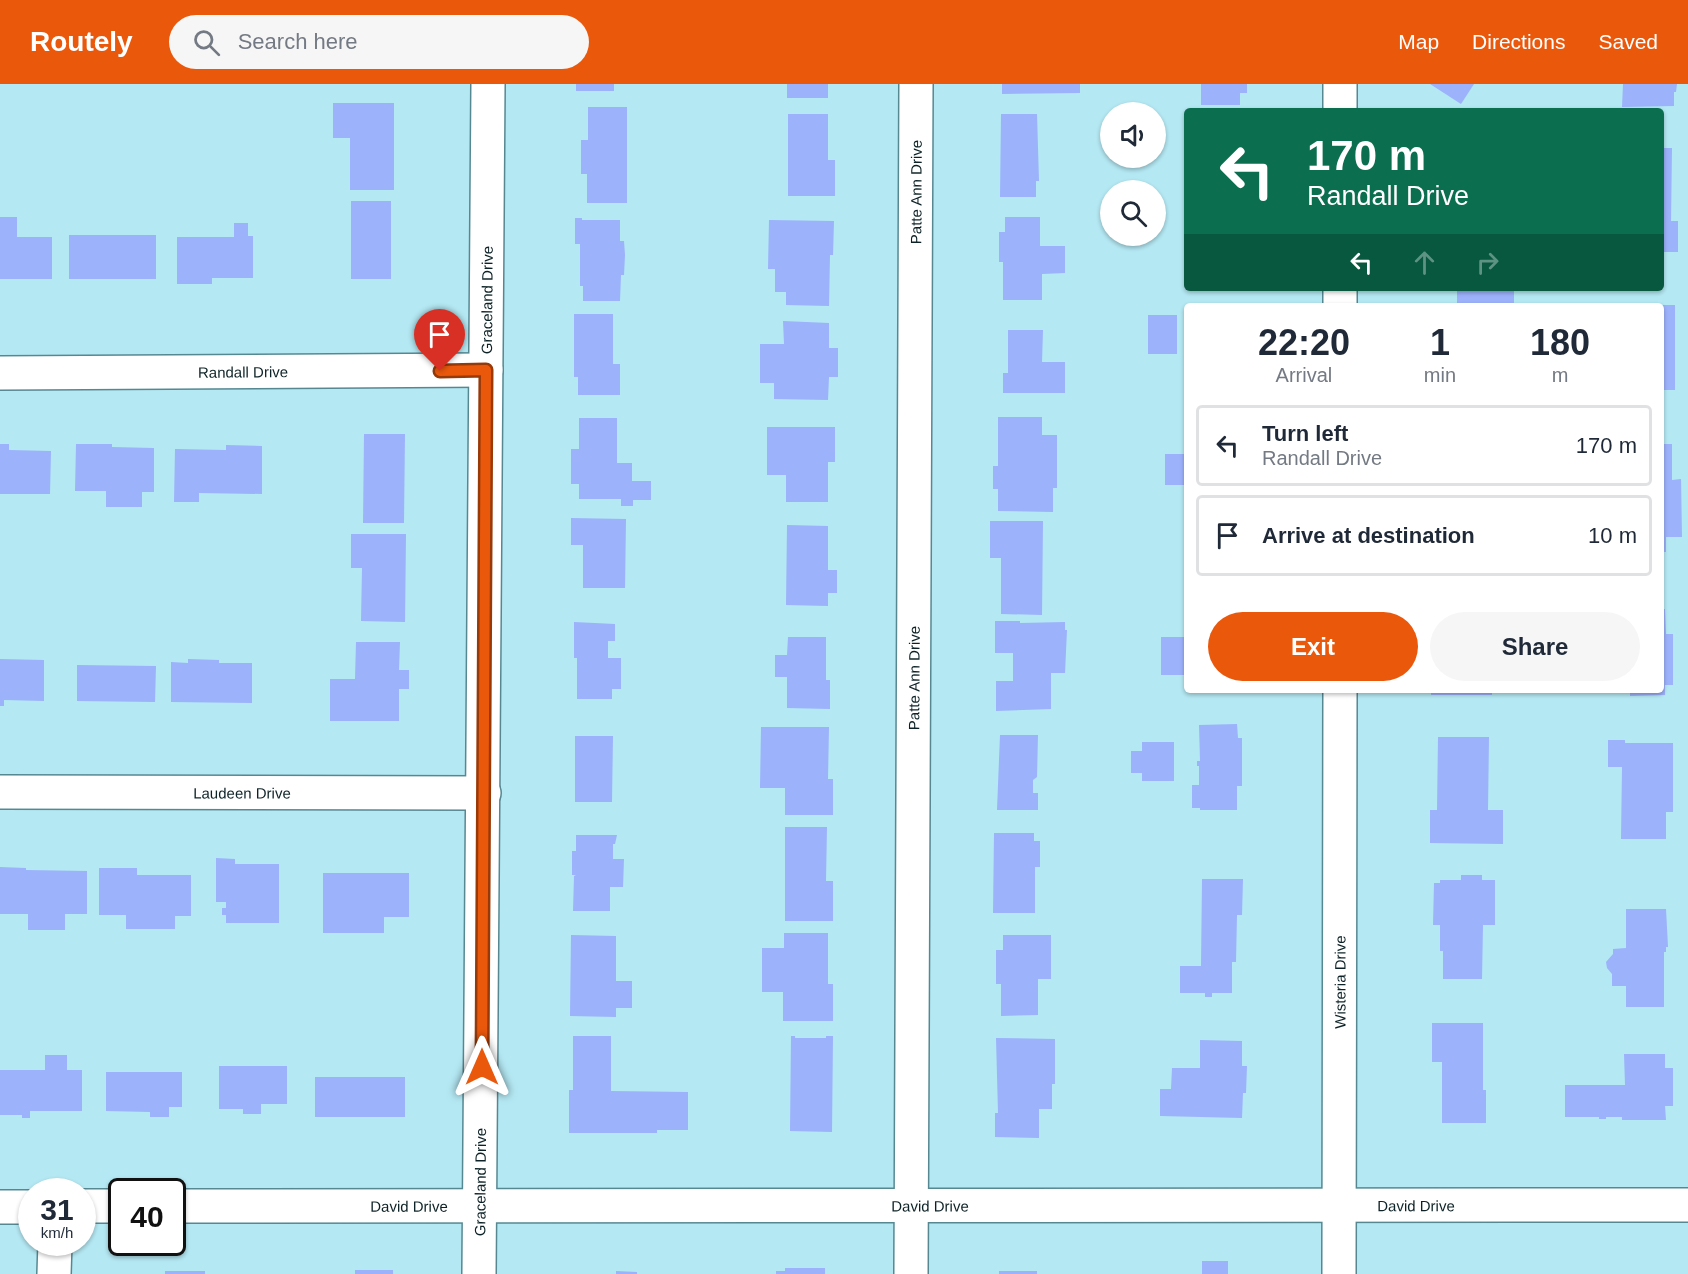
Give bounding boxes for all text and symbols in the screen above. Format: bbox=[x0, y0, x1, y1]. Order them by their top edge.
search box bbox=[169, 15, 589, 69]
text: Routely bbox=[30, 26, 133, 57]
icon: search bbox=[190, 26, 223, 59]
text: Search here bbox=[238, 29, 358, 54]
text: Map bbox=[1398, 30, 1439, 53]
text: Directions bbox=[1472, 30, 1565, 53]
text: Saved bbox=[1598, 30, 1658, 53]
map controls bbox=[1100, 102, 1166, 246]
button: sound bbox=[1100, 102, 1166, 168]
icon: left bbox=[1208, 132, 1286, 210]
text: 170 m bbox=[1307, 132, 1426, 179]
street label: Patte Ann Drive bbox=[907, 140, 924, 244]
button: search bbox=[1100, 180, 1166, 246]
text: Randall Drive bbox=[1307, 181, 1469, 211]
street label: Graceland Drive bbox=[477, 246, 495, 354]
icon: left bbox=[1345, 246, 1378, 279]
icon: ahead bbox=[1408, 246, 1441, 279]
icon: right bbox=[1471, 246, 1504, 279]
pin bbox=[414, 309, 465, 371]
icon: arrive bbox=[423, 318, 456, 351]
text: 22:20 bbox=[1258, 322, 1350, 363]
text: 1 bbox=[1430, 322, 1450, 363]
text: 180 bbox=[1530, 322, 1590, 363]
street label: Randall Drive bbox=[198, 363, 288, 380]
text: Arrival bbox=[1276, 364, 1332, 386]
text: min bbox=[1424, 364, 1456, 386]
text: m bbox=[1552, 364, 1568, 386]
text: Turn left bbox=[1262, 421, 1348, 446]
icon: left bbox=[1211, 429, 1244, 462]
text: 170 m bbox=[1576, 433, 1637, 458]
text: Randall Drive bbox=[1262, 447, 1382, 469]
icon: arrive bbox=[1211, 519, 1244, 552]
text: Arrive at destination bbox=[1262, 523, 1475, 548]
text: 10 m bbox=[1588, 523, 1637, 548]
button: Exit bbox=[1208, 612, 1418, 681]
button: Share bbox=[1430, 612, 1640, 681]
street label: Patte Ann Drive bbox=[905, 626, 922, 730]
street label: Laudeen Drive bbox=[193, 784, 291, 801]
street label: Wisteria Drive bbox=[1331, 935, 1348, 1029]
position arrow bbox=[450, 1035, 514, 1099]
street label: Graceland Drive bbox=[471, 1128, 489, 1236]
speed limit sign: 40 bbox=[108, 1178, 186, 1256]
text: 31 bbox=[40, 1193, 74, 1226]
street label: David Drive bbox=[370, 1197, 448, 1214]
street label: David Drive bbox=[891, 1197, 969, 1214]
street label: David Drive bbox=[1377, 1197, 1455, 1214]
text: km/h bbox=[41, 1224, 73, 1241]

